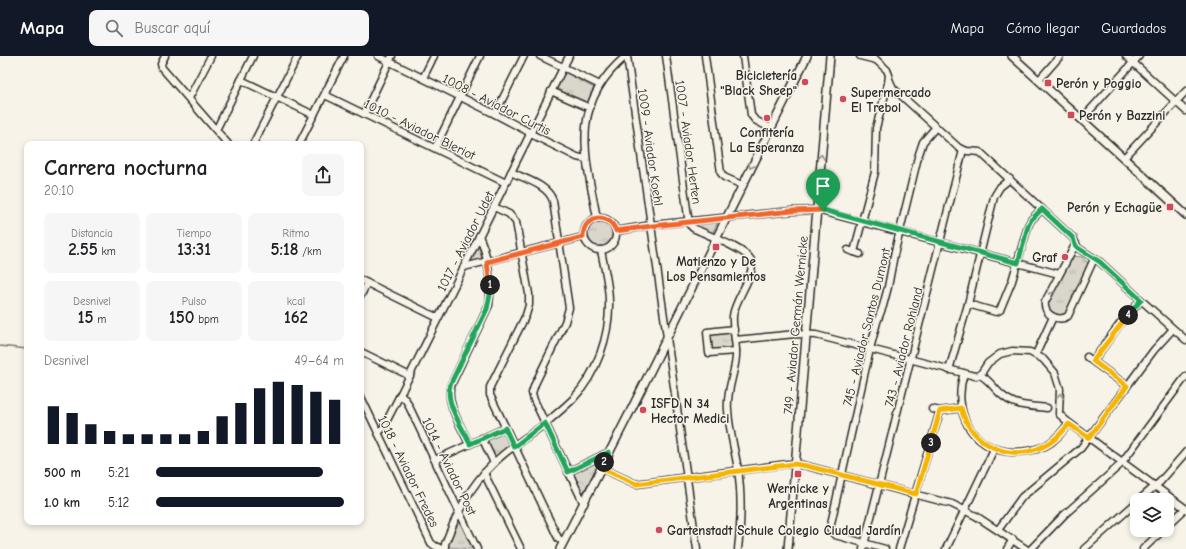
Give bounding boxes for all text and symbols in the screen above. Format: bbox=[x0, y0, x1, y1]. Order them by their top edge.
search box bbox=[89, 10, 369, 46]
text: Mapa bbox=[20, 17, 65, 39]
icon: search bbox=[103, 17, 125, 39]
text: Buscar aquí bbox=[135, 19, 210, 37]
text: Mapa bbox=[951, 20, 984, 37]
text: Cómo llegar bbox=[1006, 20, 1079, 37]
text: Guardados bbox=[1101, 20, 1166, 37]
place label: Bicicletería "Black Sheep" bbox=[720, 68, 797, 98]
street label: 1008 - Aviador Curtis bbox=[440, 71, 553, 138]
place label: Perón y Poggio bbox=[1056, 76, 1142, 91]
marker: Bicicletería "Black Sheep" bbox=[800, 77, 810, 87]
marker: Perón y Poggio bbox=[1043, 78, 1053, 88]
street label: 1007 - Aviador Herten bbox=[672, 79, 705, 205]
place label: Supermercado El Trebol bbox=[851, 85, 931, 115]
street label: 1009 - Aviador Koehl bbox=[635, 87, 666, 207]
marker: Supermercado El Trebol bbox=[838, 94, 848, 104]
street label: 1010 - Aviador Bleriot bbox=[362, 96, 479, 163]
place label: Perón y Bazzini bbox=[1079, 108, 1166, 123]
marker: Perón y Bazzini bbox=[1066, 110, 1076, 120]
marker: Confitería La Esperanza bbox=[762, 113, 772, 123]
place label: Confitería La Esperanza bbox=[730, 125, 804, 155]
button: share bbox=[302, 154, 344, 196]
one-way arrow bbox=[817, 154, 826, 160]
text: Carrera nocturna bbox=[44, 155, 208, 181]
one-way arrow bbox=[749, 162, 756, 169]
pin bbox=[806, 169, 840, 210]
icon: arrive bbox=[812, 175, 834, 197]
text: 20:10 bbox=[44, 183, 74, 198]
street label: 1017 - Aviador Udet bbox=[433, 188, 497, 294]
place label: Perón y Echagüe bbox=[1067, 200, 1163, 215]
marker: Perón y Echagüe bbox=[1165, 202, 1175, 212]
text: Distancia bbox=[71, 227, 113, 240]
text: Tiempo bbox=[177, 227, 211, 240]
text: Ritmo bbox=[282, 227, 310, 240]
street label: 749 - Aviador Germán Wernicke bbox=[780, 235, 811, 415]
text: 2.55 bbox=[68, 240, 98, 259]
text: 13:31 bbox=[177, 240, 211, 259]
text: 5:18 bbox=[271, 240, 299, 259]
marker: Matienzo y De Los Pensamientos bbox=[711, 242, 721, 252]
text: km bbox=[98, 245, 116, 258]
text: /km bbox=[299, 245, 321, 258]
street label: 745 - Aviador Santos Dumont bbox=[840, 245, 894, 408]
place label: Graf bbox=[1032, 250, 1058, 265]
marker: Graf bbox=[1060, 252, 1070, 262]
place label: Matienzo y De Los Pensamientos bbox=[666, 254, 766, 284]
pin: 1 bbox=[480, 275, 500, 295]
street label: 743 - Aviador Rohland bbox=[881, 286, 926, 409]
one-way arrow bbox=[1047, 287, 1055, 295]
text: Desnivel bbox=[73, 295, 111, 308]
text: Pulso bbox=[182, 295, 206, 308]
text: kcal bbox=[287, 295, 305, 308]
pin: 4 bbox=[1118, 305, 1138, 325]
text: 15 bbox=[78, 308, 93, 327]
text: 150 bbox=[169, 308, 194, 327]
text: 162 bbox=[284, 308, 308, 327]
text: 4 bbox=[1125, 308, 1131, 321]
text: m bbox=[93, 313, 106, 326]
text: bpm bbox=[194, 313, 219, 326]
text: Desnivel bbox=[44, 353, 89, 368]
text: 49–64 m bbox=[295, 353, 344, 368]
one-way arrow bbox=[1056, 393, 1064, 399]
place label: ISFD N 34 Hector Medici bbox=[651, 396, 729, 426]
marker: ISFD N 34 Hector Medici bbox=[638, 405, 648, 415]
street label: 1018 - Aviador Fredes bbox=[375, 413, 442, 530]
street label: 1014 - Aviador Post bbox=[419, 415, 480, 519]
pin: 3 bbox=[921, 433, 941, 453]
text: 3 bbox=[928, 436, 934, 449]
pin: 2 bbox=[594, 452, 614, 472]
text: 2 bbox=[601, 455, 607, 468]
text: 500 m bbox=[44, 465, 81, 480]
text: 5:21 bbox=[108, 465, 129, 480]
marker: Wernicke y Argentinas bbox=[793, 469, 803, 479]
place label: Wernicke y Argentinas bbox=[767, 481, 829, 511]
map controls bbox=[1130, 493, 1174, 537]
button: layers bbox=[1130, 493, 1174, 537]
text: 1.0 km bbox=[44, 495, 80, 510]
text: 5:12 bbox=[108, 495, 129, 510]
place label: Gartenstadt Schule Colegio Ciudad Jardín bbox=[667, 523, 901, 538]
marker: Gartenstadt Schule Colegio Ciudad Jardín bbox=[654, 525, 664, 535]

